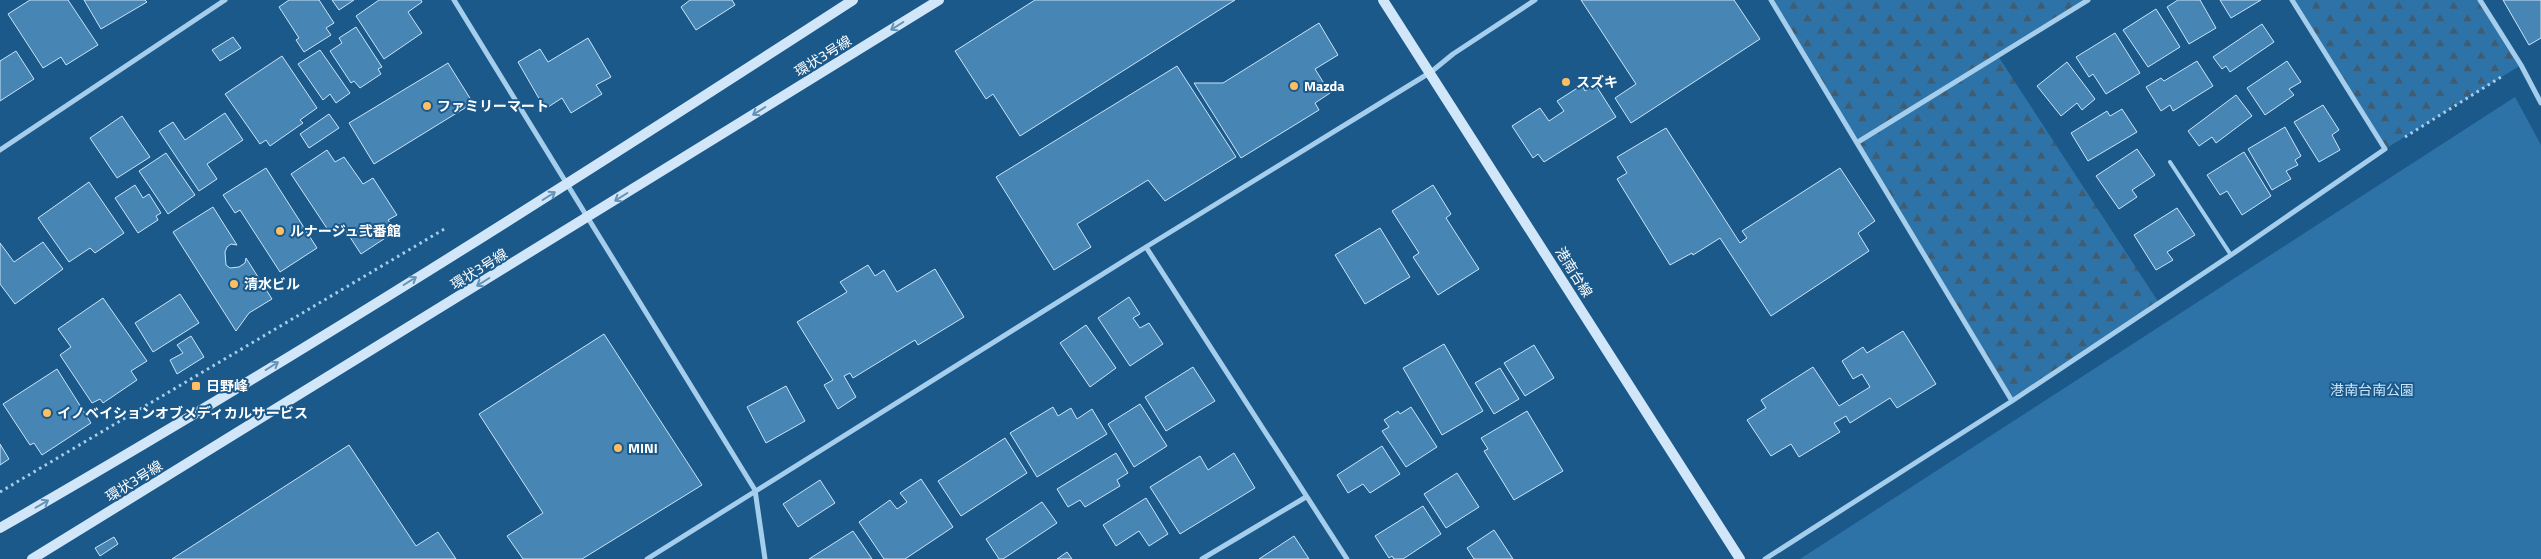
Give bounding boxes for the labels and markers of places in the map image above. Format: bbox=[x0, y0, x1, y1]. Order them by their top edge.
place label: スズキ bbox=[1576, 71, 1618, 92]
place label: Mazda bbox=[1304, 75, 1344, 96]
marker: スズキ bbox=[1560, 76, 1572, 88]
marker: Mazda bbox=[1288, 80, 1300, 92]
place label: ファミリーマート bbox=[437, 95, 549, 116]
marker: ファミリーマート bbox=[421, 100, 433, 112]
place label: ルナージュ弐番館 bbox=[290, 220, 401, 241]
marker: ルナージュ弐番館 bbox=[274, 225, 286, 237]
place label: 清水ビル bbox=[244, 273, 300, 294]
marker: 清水ビル bbox=[228, 278, 240, 290]
place label: 日野峰 bbox=[206, 375, 248, 396]
marker: 日野峰 bbox=[190, 380, 202, 392]
place label: イノベイションオブメディカルサービス bbox=[57, 402, 308, 423]
marker: イノベイションオブメディカルサービス bbox=[41, 407, 53, 419]
place label: MINI bbox=[628, 437, 658, 458]
marker: MINI bbox=[612, 442, 624, 454]

